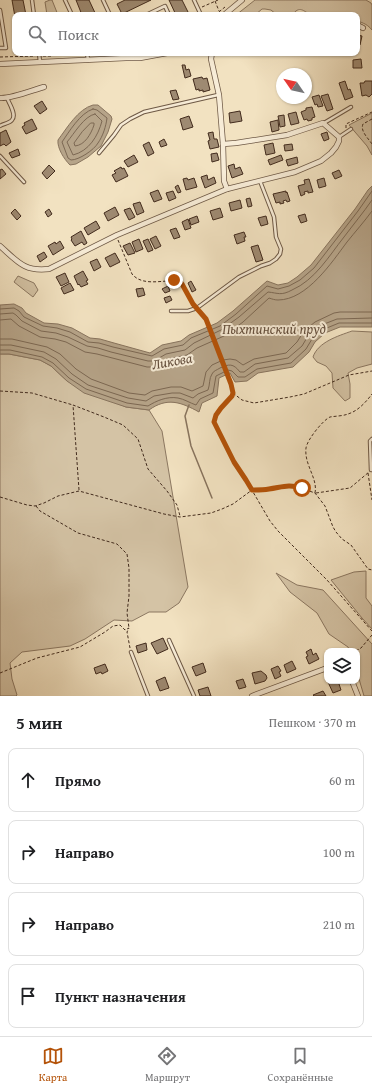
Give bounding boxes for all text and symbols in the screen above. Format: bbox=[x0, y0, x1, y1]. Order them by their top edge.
search box bbox=[12, 12, 360, 56]
icon: search bbox=[26, 23, 48, 45]
text: Поиск bbox=[58, 24, 99, 45]
north arrow bbox=[276, 68, 312, 104]
route end bbox=[165, 271, 183, 289]
water label: Пыхтинский пруд bbox=[222, 319, 326, 339]
water label: Ликова bbox=[150, 348, 194, 374]
route start bbox=[293, 479, 311, 497]
map controls bbox=[324, 648, 360, 684]
button: layers bbox=[324, 648, 360, 684]
text: 5 мин bbox=[16, 710, 62, 735]
text: Пешком · 370 m bbox=[269, 713, 356, 732]
icon: ahead bbox=[17, 769, 39, 791]
text: Прямо bbox=[55, 770, 101, 791]
text: 60 m bbox=[329, 771, 355, 790]
icon: right bbox=[17, 841, 39, 863]
text: Направо bbox=[55, 842, 114, 863]
text: 100 m bbox=[323, 843, 355, 862]
icon: right bbox=[17, 913, 39, 935]
text: Направо bbox=[55, 914, 114, 935]
text: 210 m bbox=[323, 915, 355, 934]
icon: arrive bbox=[17, 985, 39, 1007]
text: Пункт назначения bbox=[55, 986, 186, 1007]
tab: Карта bbox=[39, 1045, 67, 1085]
tab: Маршрут bbox=[145, 1045, 190, 1085]
tab: Сохранённые bbox=[268, 1045, 333, 1085]

